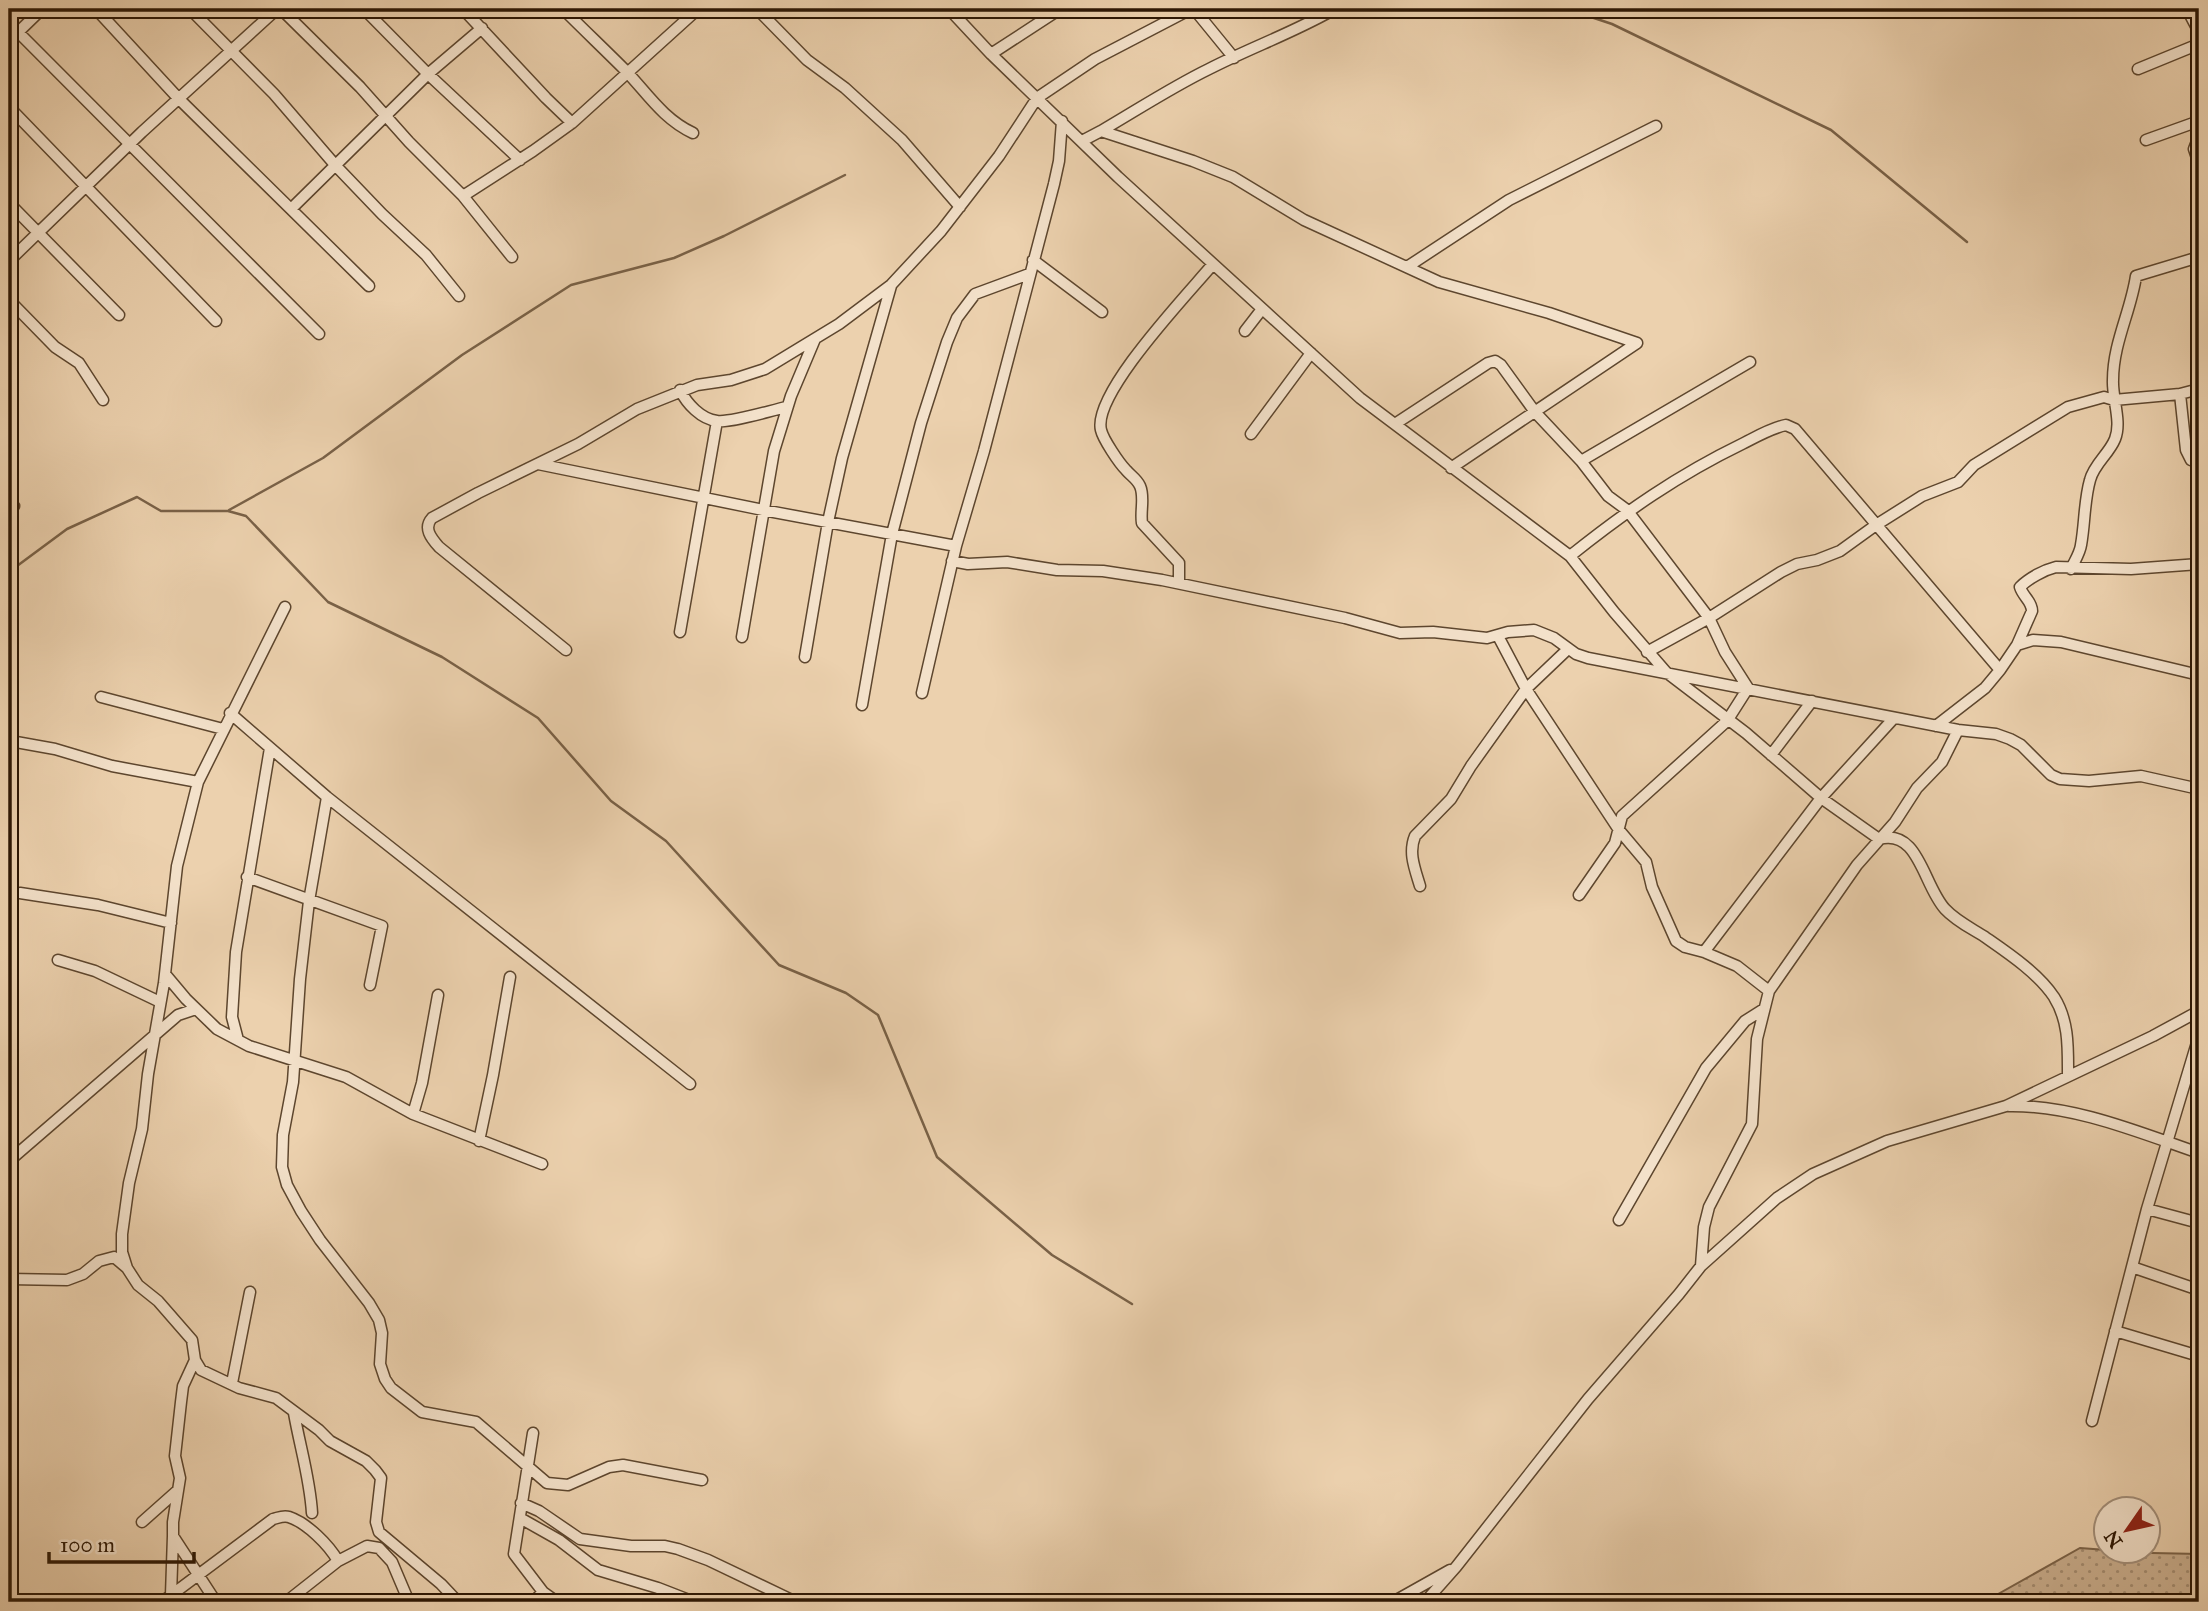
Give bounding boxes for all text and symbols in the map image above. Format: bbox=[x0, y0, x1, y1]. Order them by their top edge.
north arrow bbox=[2092, 1496, 2162, 1566]
scale bar bbox=[49, 1520, 194, 1564]
text: N bbox=[2099, 1526, 2127, 1552]
text: 100 m bbox=[60, 1532, 115, 1558]

